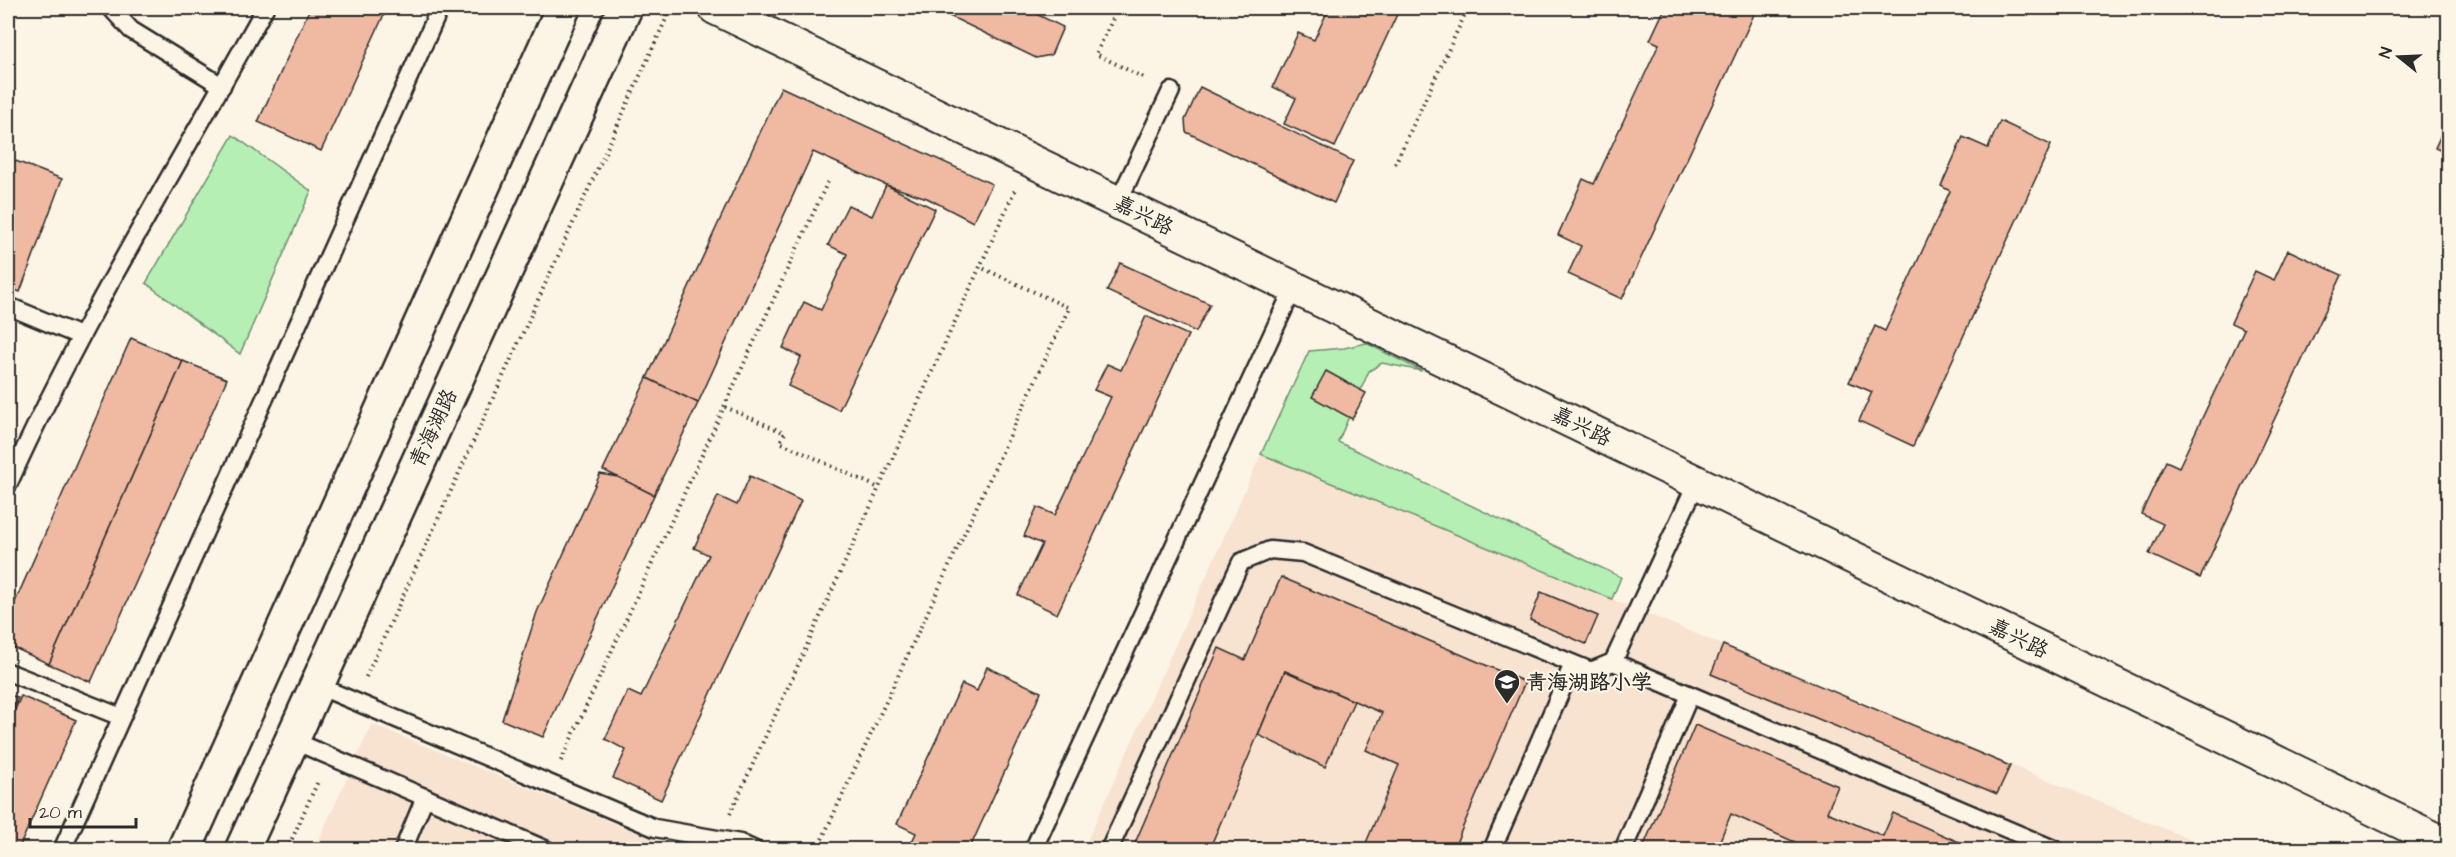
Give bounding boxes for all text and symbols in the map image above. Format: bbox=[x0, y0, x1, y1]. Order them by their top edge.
north arrow bbox=[2369, 27, 2429, 87]
text: N bbox=[2374, 45, 2398, 61]
street label: 嘉兴路 bbox=[1109, 189, 1178, 242]
street label: 青海湖路 bbox=[403, 384, 464, 472]
street label: 嘉兴路 bbox=[1547, 400, 1616, 453]
street label: 嘉兴路 bbox=[1984, 612, 2053, 665]
school or university icon: 青海湖路小学 bbox=[1492, 667, 1522, 705]
place label: 青海湖路小学 bbox=[1526, 668, 1652, 697]
scale bar bbox=[30, 791, 136, 829]
text: 20 m bbox=[39, 800, 82, 825]

